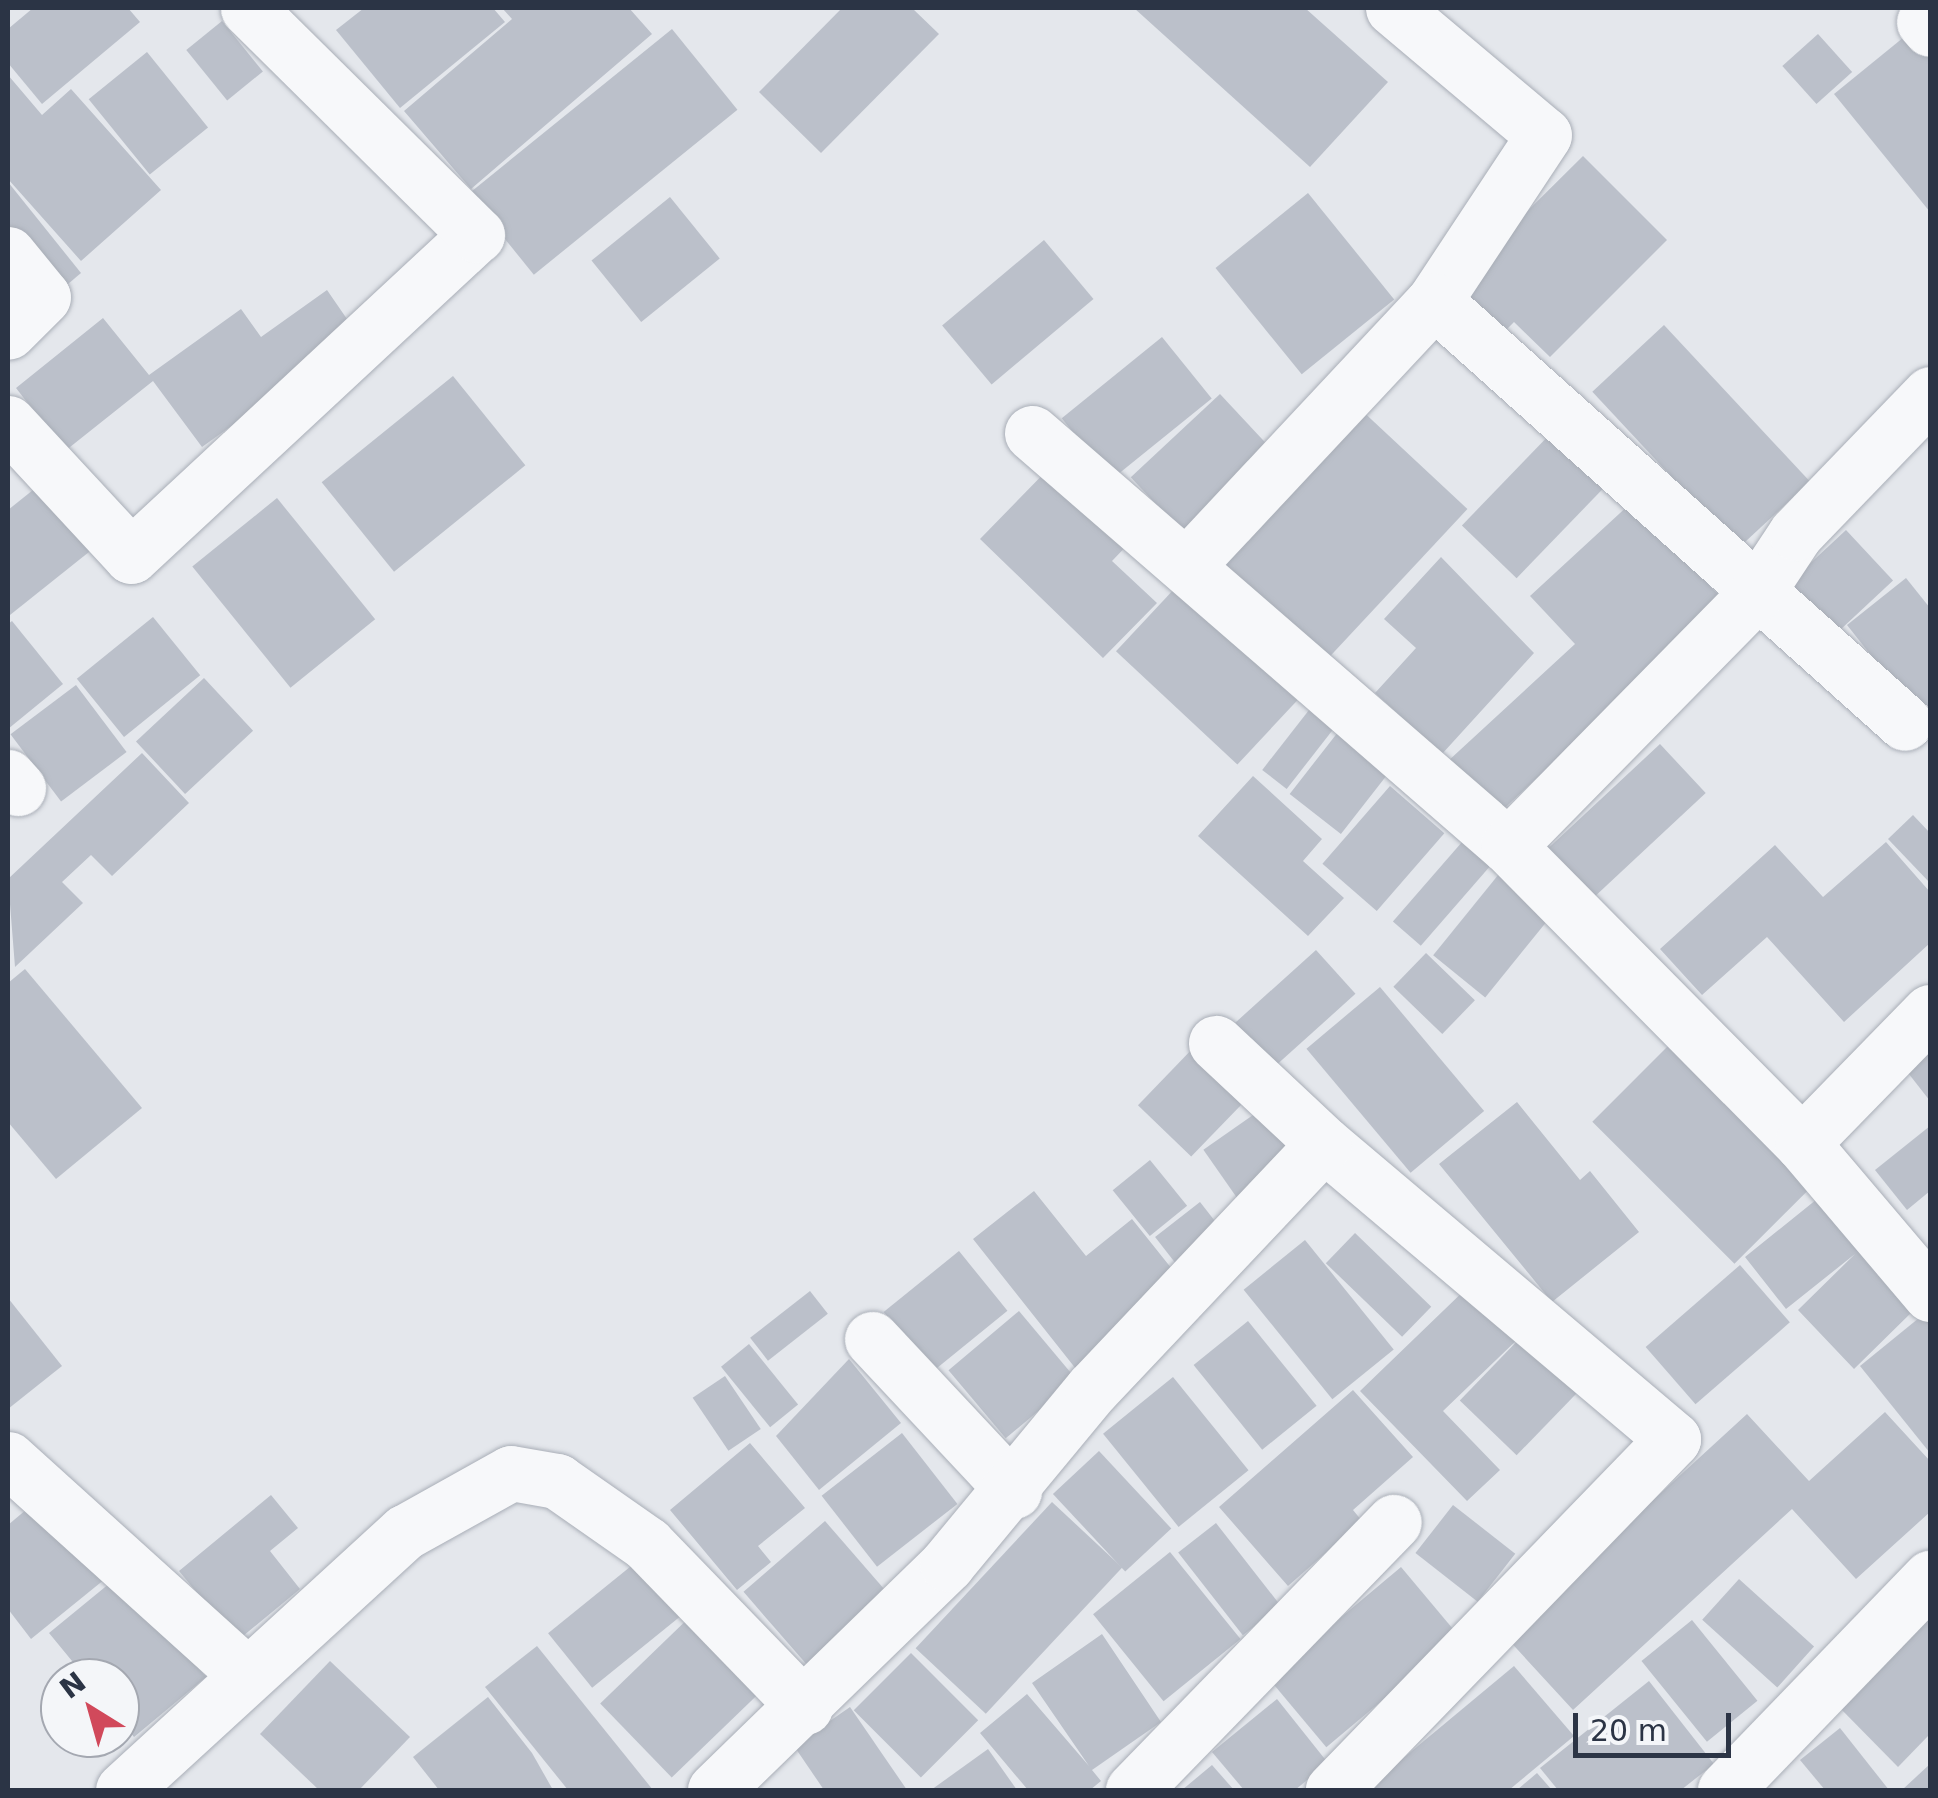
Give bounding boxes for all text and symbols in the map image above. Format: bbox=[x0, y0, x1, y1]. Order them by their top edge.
north arrow bbox=[40, 1658, 140, 1758]
text: N bbox=[54, 1665, 92, 1705]
scale bar bbox=[1578, 1693, 1736, 1755]
text: 20 m bbox=[1590, 1713, 1667, 1748]

